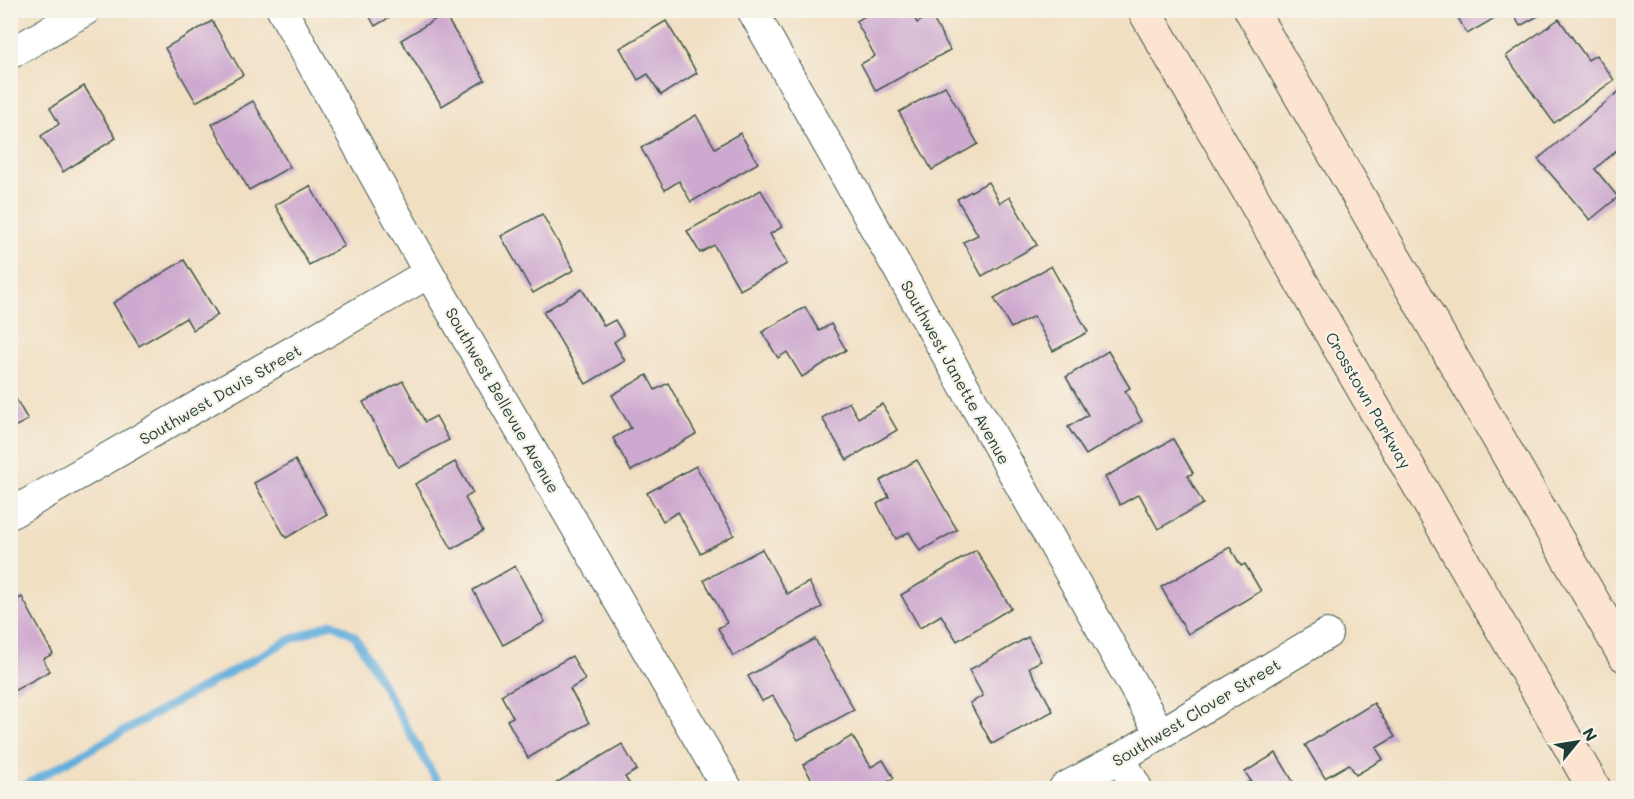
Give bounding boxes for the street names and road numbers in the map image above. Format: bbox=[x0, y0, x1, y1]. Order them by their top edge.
street label: Southwest Janette Avenue bbox=[897, 276, 1015, 468]
street label: Southwest Bellevue Avenue bbox=[441, 303, 565, 497]
street label: Crosstown Parkway bbox=[1321, 328, 1417, 472]
street label: Southwest Davis Street bbox=[135, 339, 305, 449]
street label: Southwest Clover Street bbox=[1108, 653, 1284, 771]

